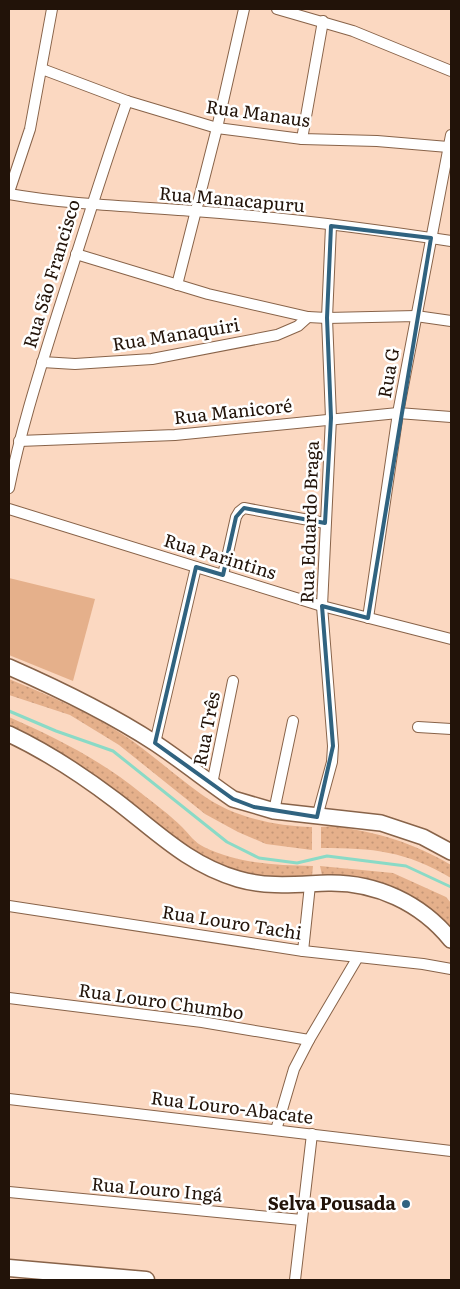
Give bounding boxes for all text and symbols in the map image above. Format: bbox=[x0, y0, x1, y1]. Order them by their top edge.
street label: Rua Manaus bbox=[204, 92, 312, 133]
street label: Rua Manacapuru bbox=[158, 179, 306, 218]
street label: Rua São Francisco bbox=[15, 196, 86, 351]
street label: Rua Manaquiri bbox=[110, 310, 241, 357]
street label: Rua G bbox=[370, 346, 405, 400]
street label: Rua Manicoré bbox=[172, 391, 293, 430]
street label: Rua Eduardo Braga bbox=[292, 440, 325, 604]
street label: Rua Parintins bbox=[161, 526, 280, 585]
street label: Rua Três bbox=[185, 689, 226, 768]
street label: Rua Louro Tachi bbox=[160, 897, 304, 946]
street label: Rua Louro Chumbo bbox=[77, 976, 246, 1025]
street label: Rua Louro-Abacate bbox=[150, 1083, 315, 1130]
street label: Rua Louro Ingá bbox=[90, 1169, 224, 1208]
place label: Selva Pousada bbox=[268, 1189, 397, 1216]
marker: Selva Pousada bbox=[400, 1198, 412, 1210]

